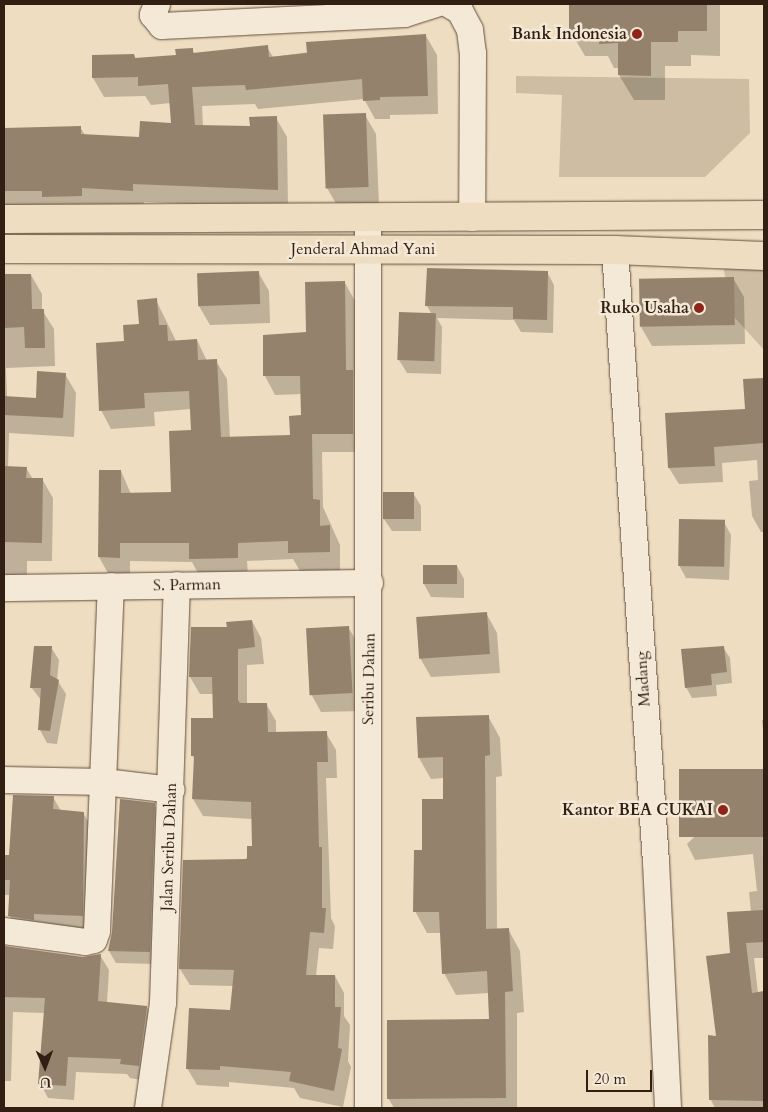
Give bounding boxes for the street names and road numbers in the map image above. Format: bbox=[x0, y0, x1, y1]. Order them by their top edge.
street label: Jenderal Ahmad Yani bbox=[291, 239, 435, 259]
street label: S. Parman bbox=[153, 575, 221, 595]
street label: Seribu Dahan bbox=[359, 633, 379, 725]
street label: Madang bbox=[631, 651, 655, 707]
street label: Jalan Seribu Dahan bbox=[157, 782, 181, 912]

